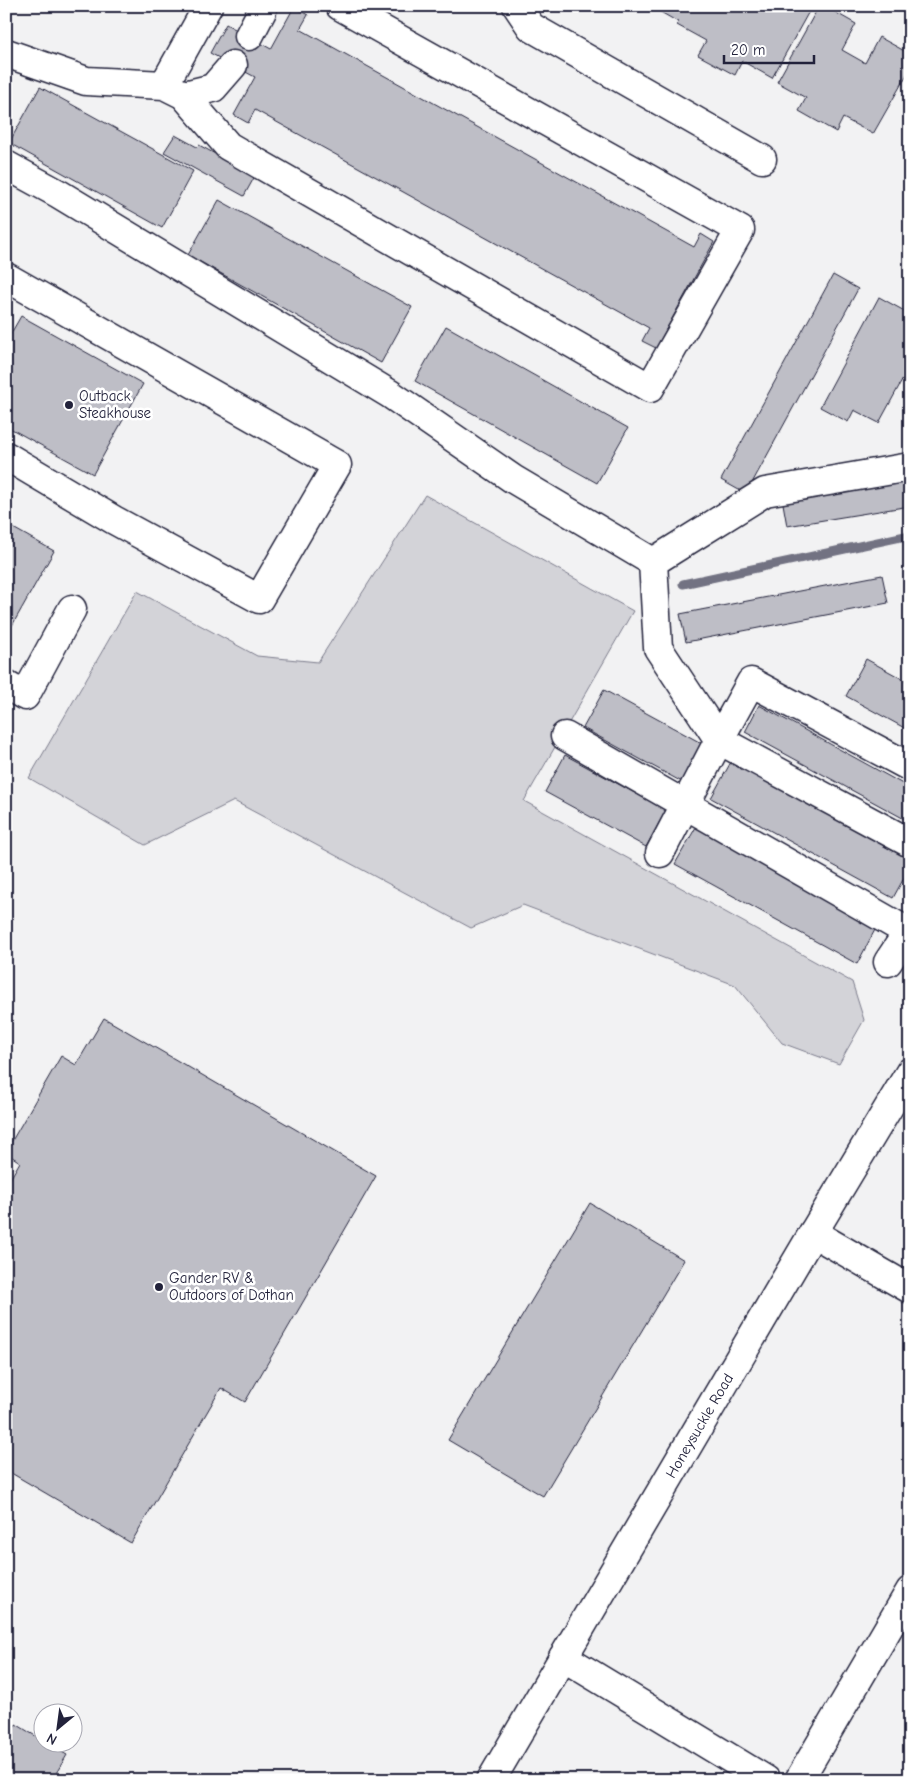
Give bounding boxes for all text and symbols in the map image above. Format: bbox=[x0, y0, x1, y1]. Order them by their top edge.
scale bar bbox=[724, 32, 814, 64]
text: 20 m bbox=[731, 41, 765, 59]
place label: Outback Steakhouse bbox=[79, 387, 151, 422]
marker: Outback Steakhouse bbox=[63, 399, 75, 411]
place label: Gander RV & Outdoors of Dothan bbox=[169, 1269, 294, 1304]
marker: Gander RV & Outdoors of Dothan bbox=[153, 1281, 165, 1293]
street label: Honeysuckle Road bbox=[662, 1370, 737, 1481]
north arrow bbox=[32, 1704, 82, 1754]
text: N bbox=[44, 1729, 60, 1749]

